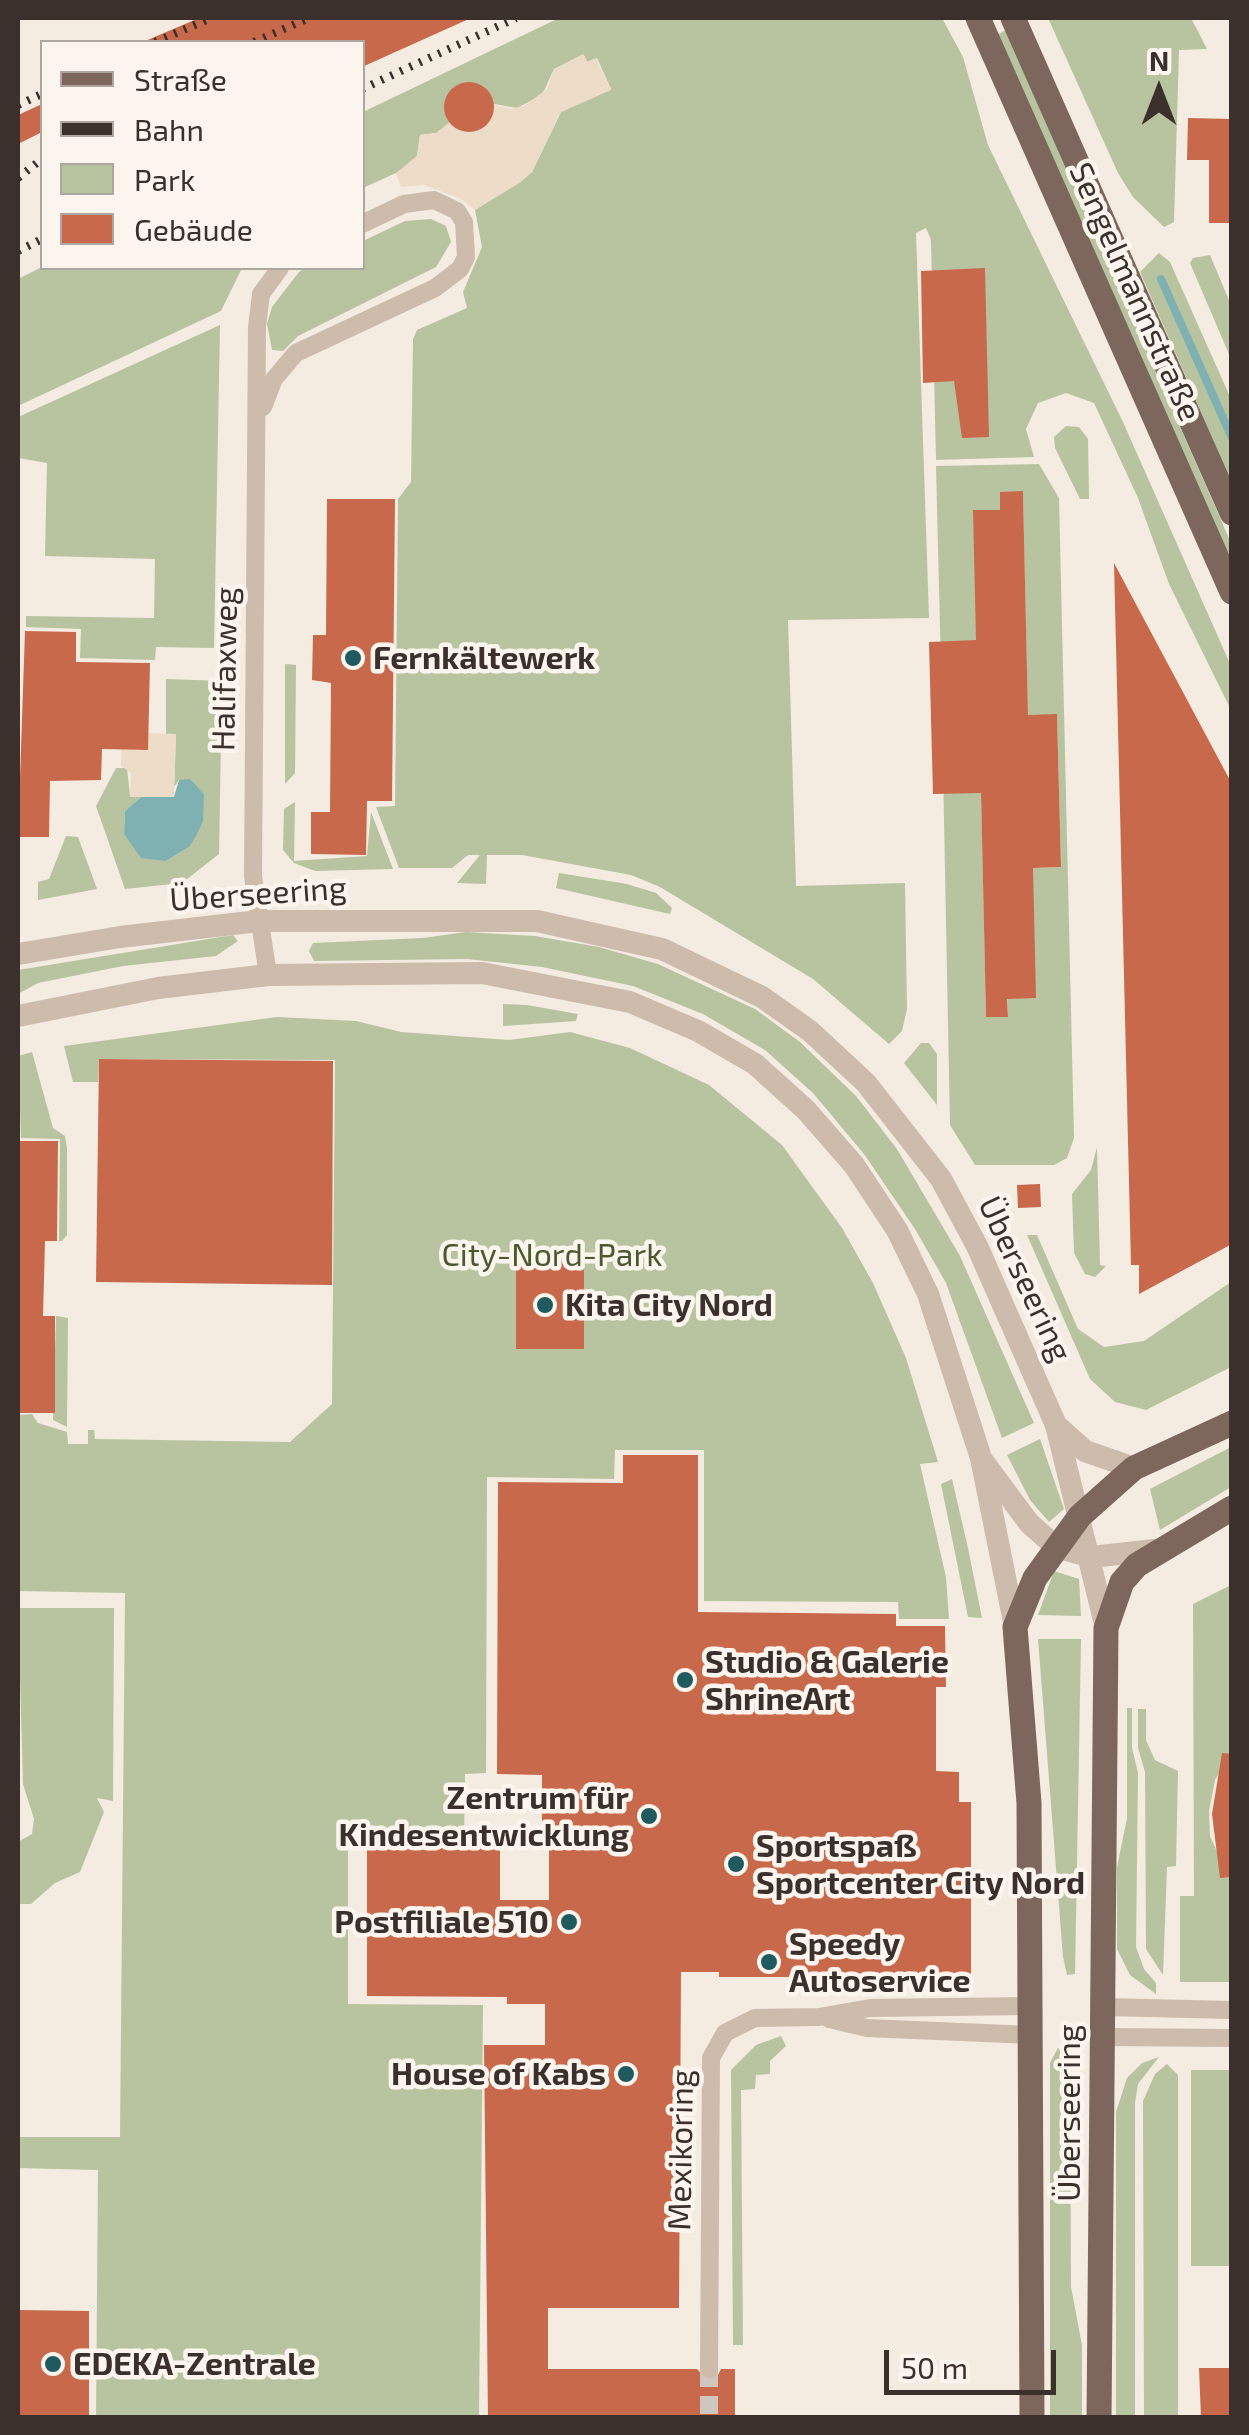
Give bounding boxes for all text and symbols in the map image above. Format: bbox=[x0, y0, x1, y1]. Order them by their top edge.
legend bbox=[40, 40, 365, 270]
north arrow bbox=[1109, 40, 1209, 140]
text: N bbox=[1149, 43, 1169, 77]
text: Straße bbox=[134, 61, 227, 97]
text: Bahn bbox=[134, 111, 204, 147]
street label: Sengelmannstraße bbox=[1061, 157, 1209, 427]
text: Park bbox=[134, 161, 195, 197]
text: Gebäude bbox=[134, 211, 253, 247]
street label: Halifaxweg bbox=[204, 587, 246, 751]
place label: Fernkältewerk bbox=[373, 639, 595, 677]
marker: Fernkältewerk bbox=[342, 647, 364, 669]
street label: Überseering bbox=[168, 869, 348, 919]
street label: Überseering bbox=[970, 1190, 1080, 1368]
park label: City-Nord-Park bbox=[441, 1236, 663, 1274]
place label: Kita City Nord bbox=[565, 1286, 773, 1324]
marker: Kita City Nord bbox=[534, 1294, 556, 1316]
place label: Studio & Galerie ShrineArt bbox=[705, 1643, 949, 1718]
marker: Studio & Galerie ShrineArt bbox=[674, 1669, 696, 1691]
place label: Zentrum für Kindesentwicklung bbox=[339, 1779, 629, 1854]
marker: Zentrum für Kindesentwicklung bbox=[638, 1805, 660, 1827]
place label: Sportspaß Sportcenter City Nord bbox=[756, 1827, 1085, 1902]
marker: Sportspaß Sportcenter City Nord bbox=[725, 1853, 747, 1875]
place label: Postfiliale 510 bbox=[334, 1903, 549, 1941]
marker: Postfiliale 510 bbox=[558, 1911, 580, 1933]
place label: Speedy Autoservice bbox=[789, 1925, 971, 2000]
marker: Speedy Autoservice bbox=[758, 1951, 780, 1973]
street label: Überseering bbox=[1050, 2024, 1088, 2202]
place label: House of Kabs bbox=[391, 2055, 606, 2093]
marker: House of Kabs bbox=[615, 2063, 637, 2085]
street label: Mexikoring bbox=[660, 2069, 702, 2231]
scale bar bbox=[889, 2330, 1062, 2392]
place label: EDEKA-Zentrale bbox=[73, 2345, 316, 2383]
text: 50 m bbox=[901, 2349, 968, 2385]
marker: EDEKA-Zentrale bbox=[42, 2353, 64, 2375]

